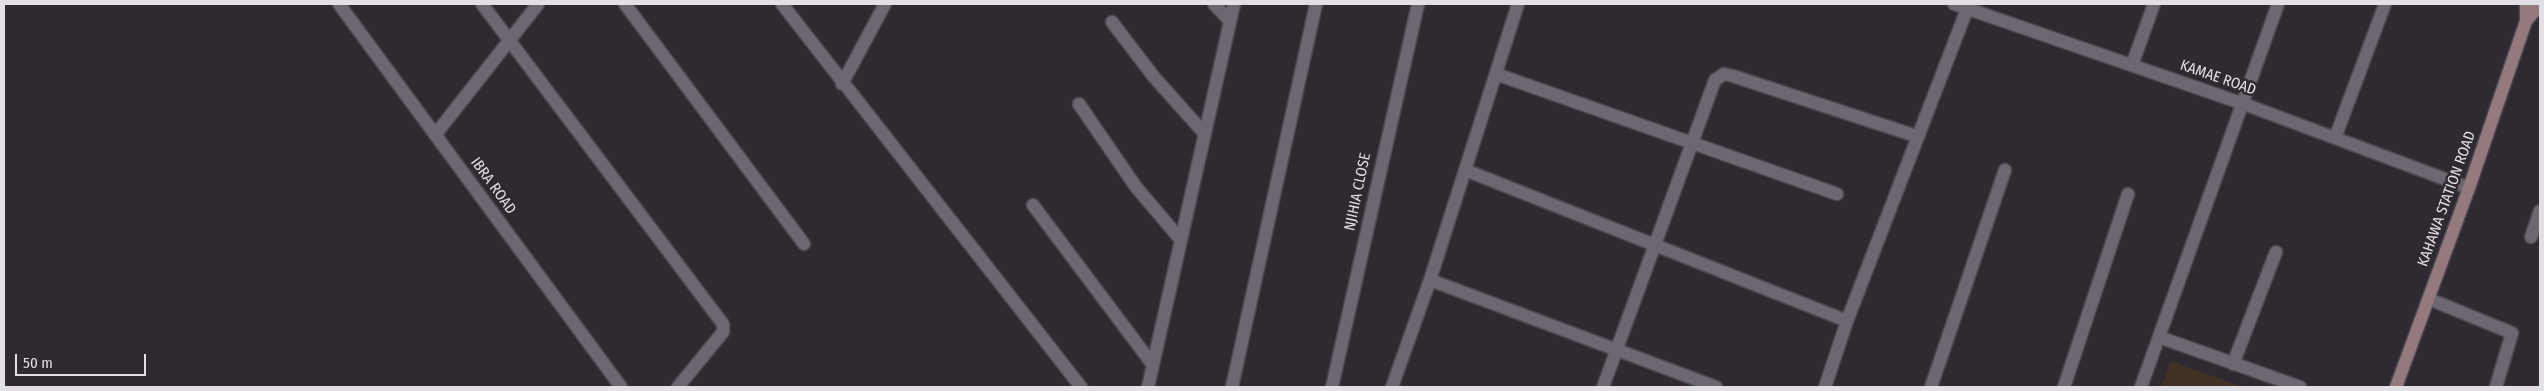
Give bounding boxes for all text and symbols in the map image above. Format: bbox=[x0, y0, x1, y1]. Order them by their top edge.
street label: KAMAE ROAD bbox=[2178, 57, 2258, 99]
street label: KAHAWA STATION ROAD bbox=[2414, 129, 2480, 269]
street label: NJIHIA CLOSE bbox=[1341, 151, 1375, 233]
street label: IBRA ROAD bbox=[466, 154, 520, 218]
scale bar bbox=[18, 344, 149, 376]
text: 50 m bbox=[23, 354, 53, 372]

